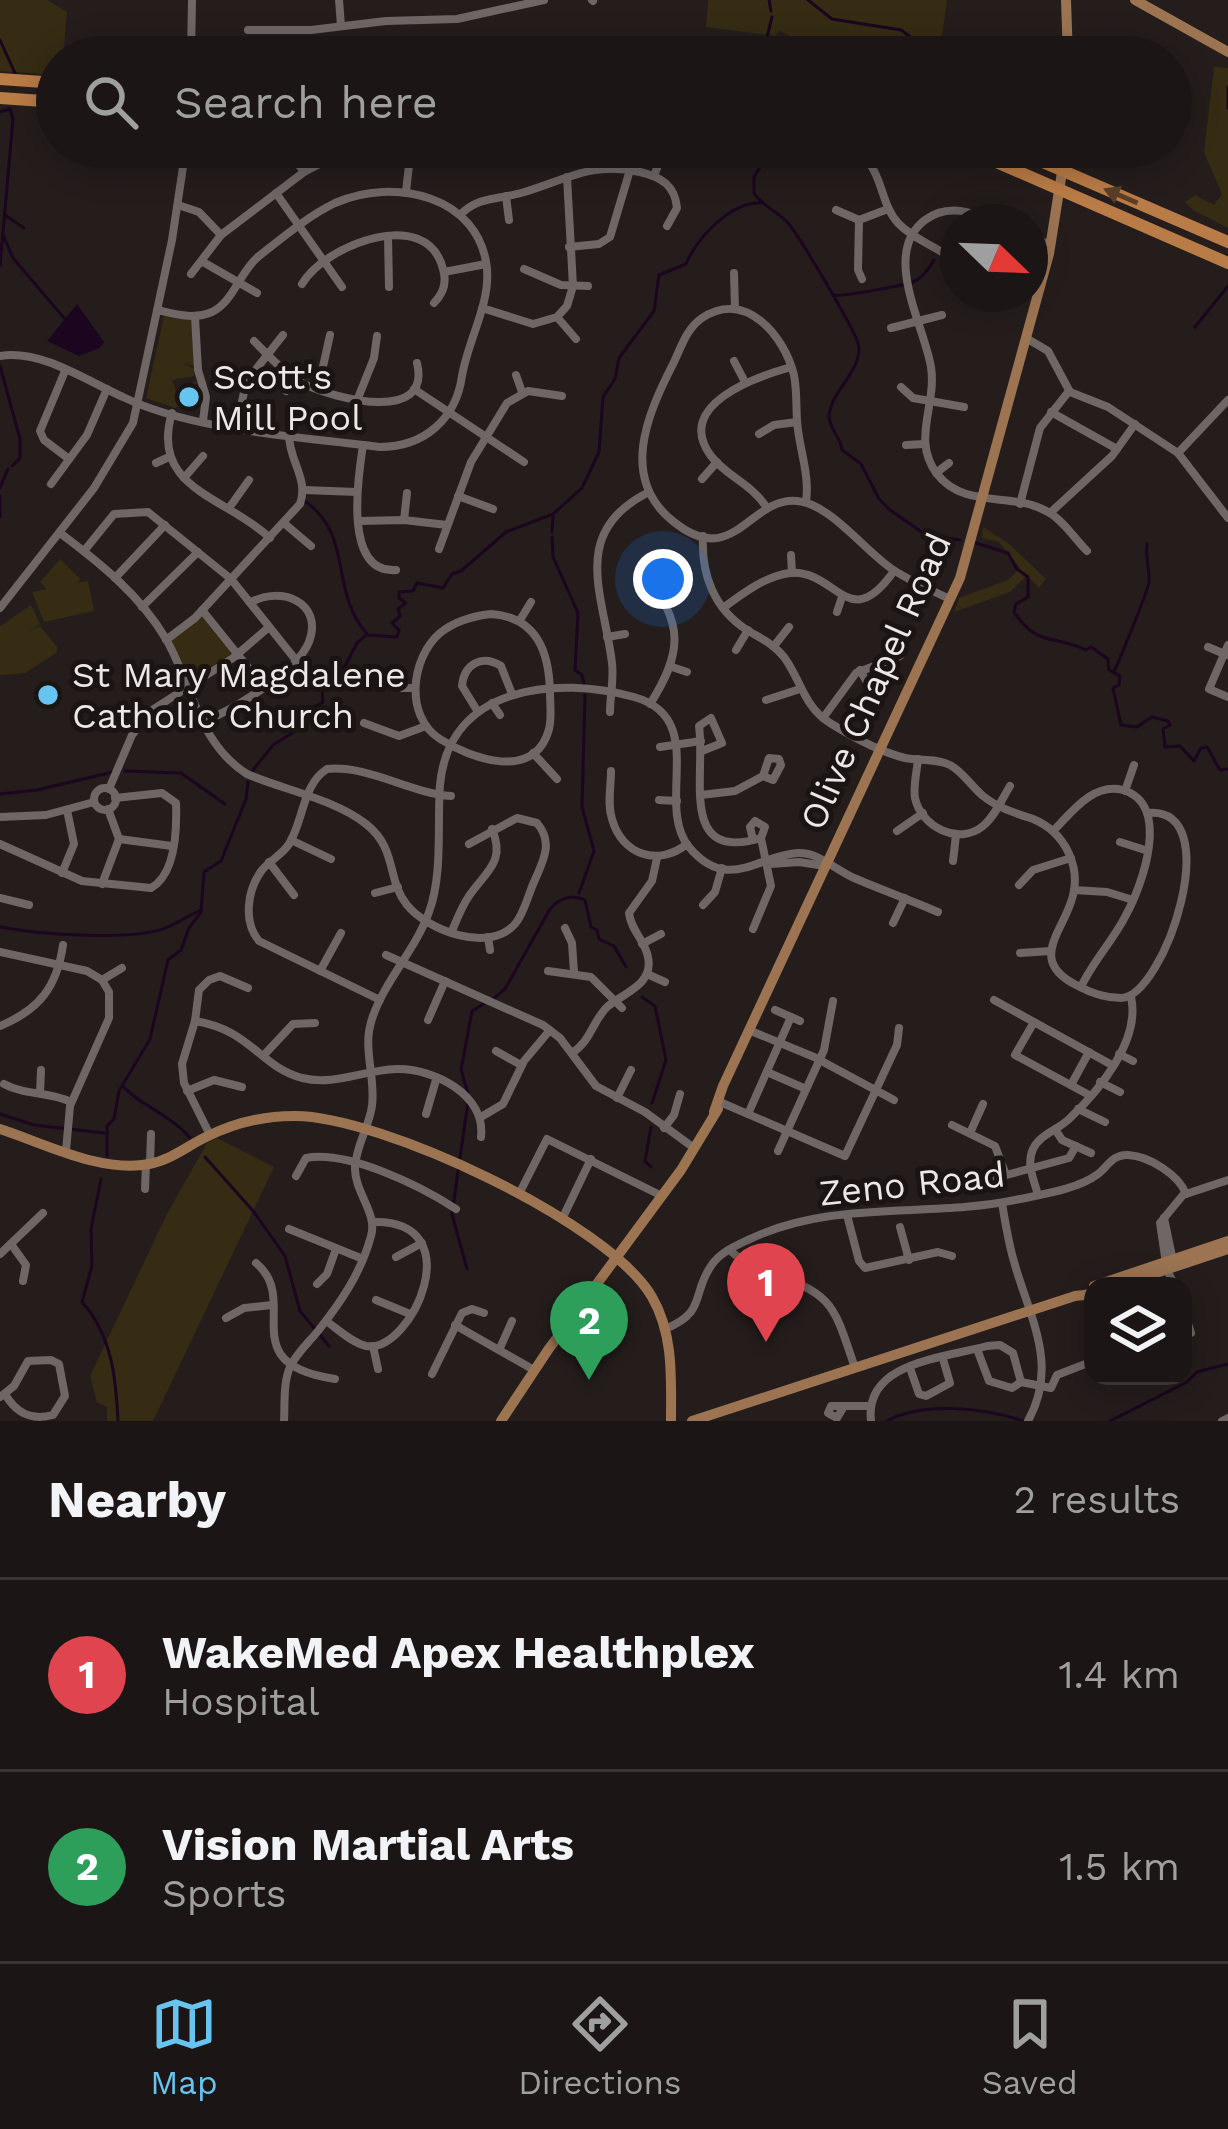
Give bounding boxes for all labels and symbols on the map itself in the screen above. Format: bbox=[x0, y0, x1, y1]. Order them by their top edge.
one-way arrow bbox=[1103, 185, 1138, 205]
north arrow bbox=[940, 204, 1048, 312]
place label: Scott's Mill Pool bbox=[213, 356, 362, 439]
marker: Scott's Mill Pool bbox=[176, 384, 202, 410]
street label: Olive Chapel Road bbox=[792, 527, 960, 836]
your location bbox=[633, 549, 693, 609]
place label: St Mary Magdalene Catholic Church bbox=[72, 654, 406, 737]
marker: St Mary Magdalene Catholic Church bbox=[35, 682, 61, 708]
street label: Zeno Road bbox=[817, 1153, 1007, 1215]
pin: 1 bbox=[727, 1243, 805, 1342]
pin: 2 bbox=[550, 1281, 628, 1380]

